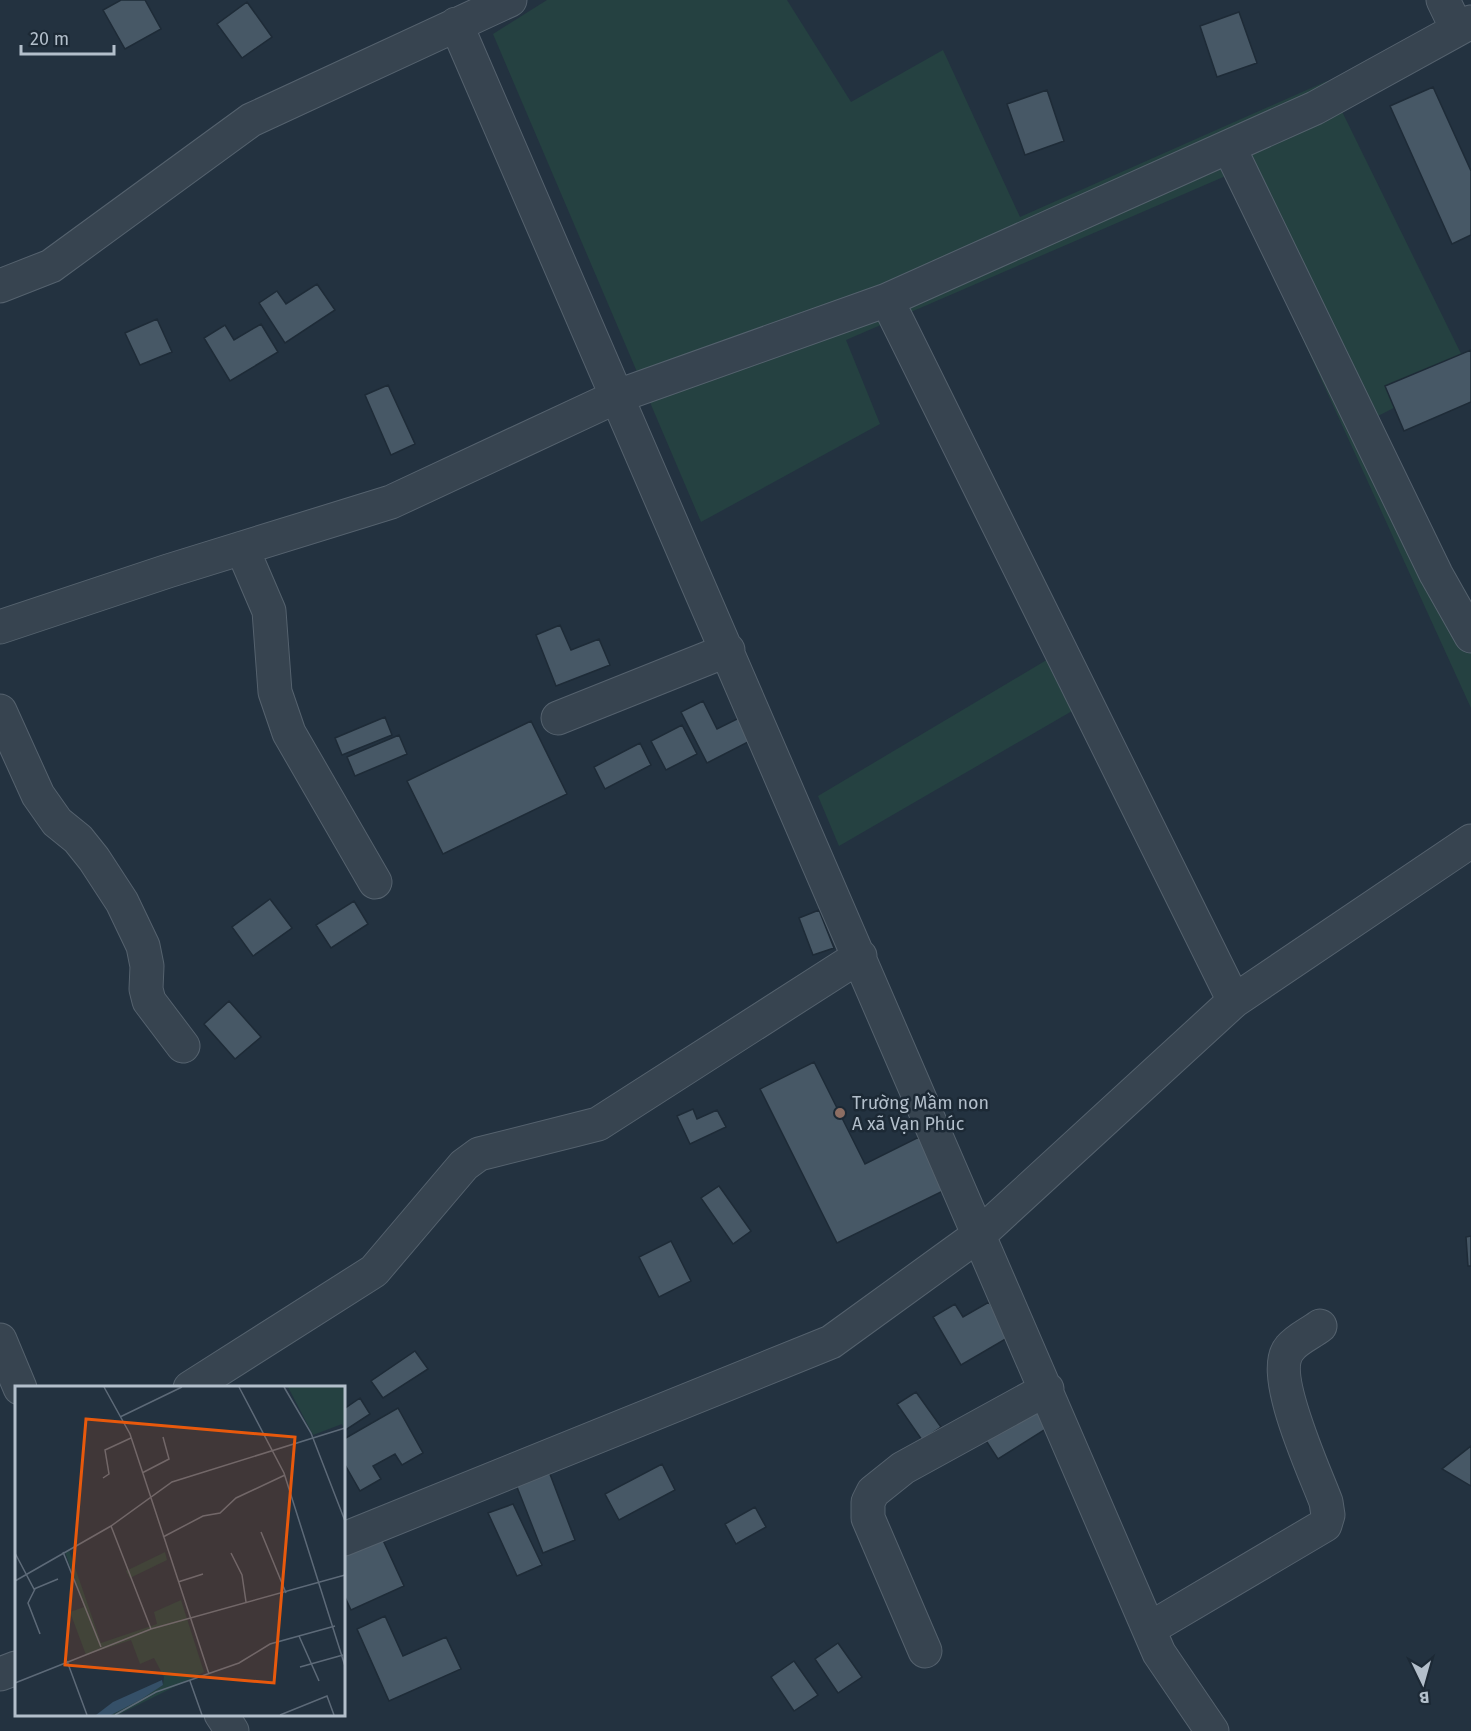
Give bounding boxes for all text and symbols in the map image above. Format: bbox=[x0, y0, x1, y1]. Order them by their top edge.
scale bar bbox=[21, 18, 114, 56]
text: 20 m bbox=[30, 28, 69, 50]
place label: Trường Mầm non A xã Vạn Phúc bbox=[852, 1092, 989, 1135]
marker: Trường Mầm non A xã Vạn Phúc bbox=[833, 1106, 847, 1120]
inset map bbox=[15, 1386, 345, 1716]
north arrow bbox=[1393, 1653, 1453, 1713]
text: B bbox=[1418, 1688, 1430, 1707]

